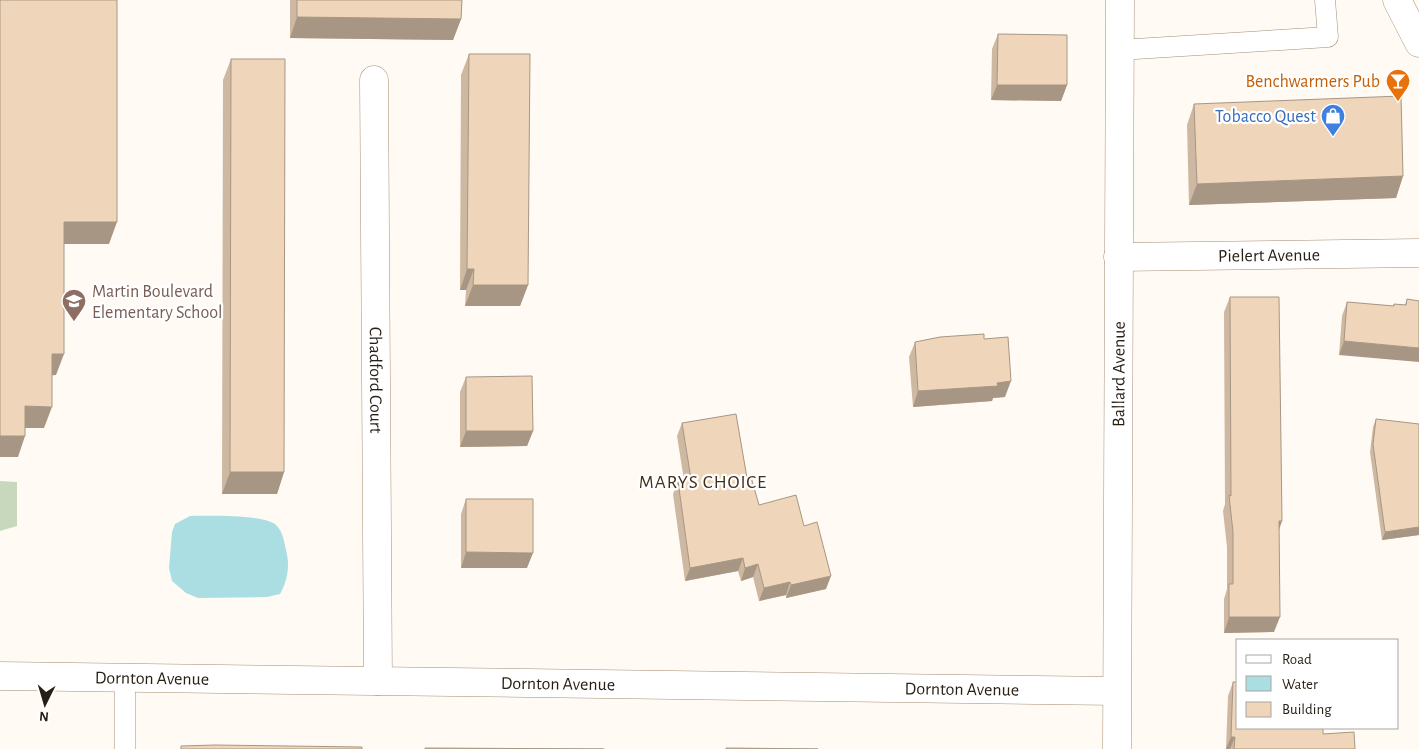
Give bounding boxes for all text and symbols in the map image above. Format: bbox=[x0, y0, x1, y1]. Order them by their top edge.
bar icon: Benchwarmers Pub bbox=[1385, 68, 1411, 102]
place label: Benchwarmers Pub bbox=[1246, 73, 1380, 91]
shop icon: Tobacco Quest bbox=[1320, 103, 1346, 137]
place label: Tobacco Quest bbox=[1215, 108, 1316, 126]
street label: Pielert Avenue bbox=[1218, 246, 1320, 266]
place label: Martin Boulevard Elementary School bbox=[92, 283, 223, 322]
school or university icon: Martin Boulevard Elementary School bbox=[61, 288, 87, 322]
street label: Ballard Avenue bbox=[1110, 321, 1129, 427]
street label: Chadford Court bbox=[366, 327, 384, 434]
district label: MARYS CHOICE bbox=[639, 473, 767, 492]
legend bbox=[1236, 639, 1399, 729]
text: Road bbox=[1282, 652, 1312, 667]
street label: Dornton Avenue bbox=[95, 669, 209, 689]
street label: Dornton Avenue bbox=[501, 675, 615, 694]
text: Water bbox=[1282, 677, 1318, 692]
north arrow bbox=[20, 679, 70, 729]
street label: Dornton Avenue bbox=[905, 680, 1019, 700]
text: Building bbox=[1282, 702, 1332, 717]
text: N bbox=[38, 709, 49, 723]

